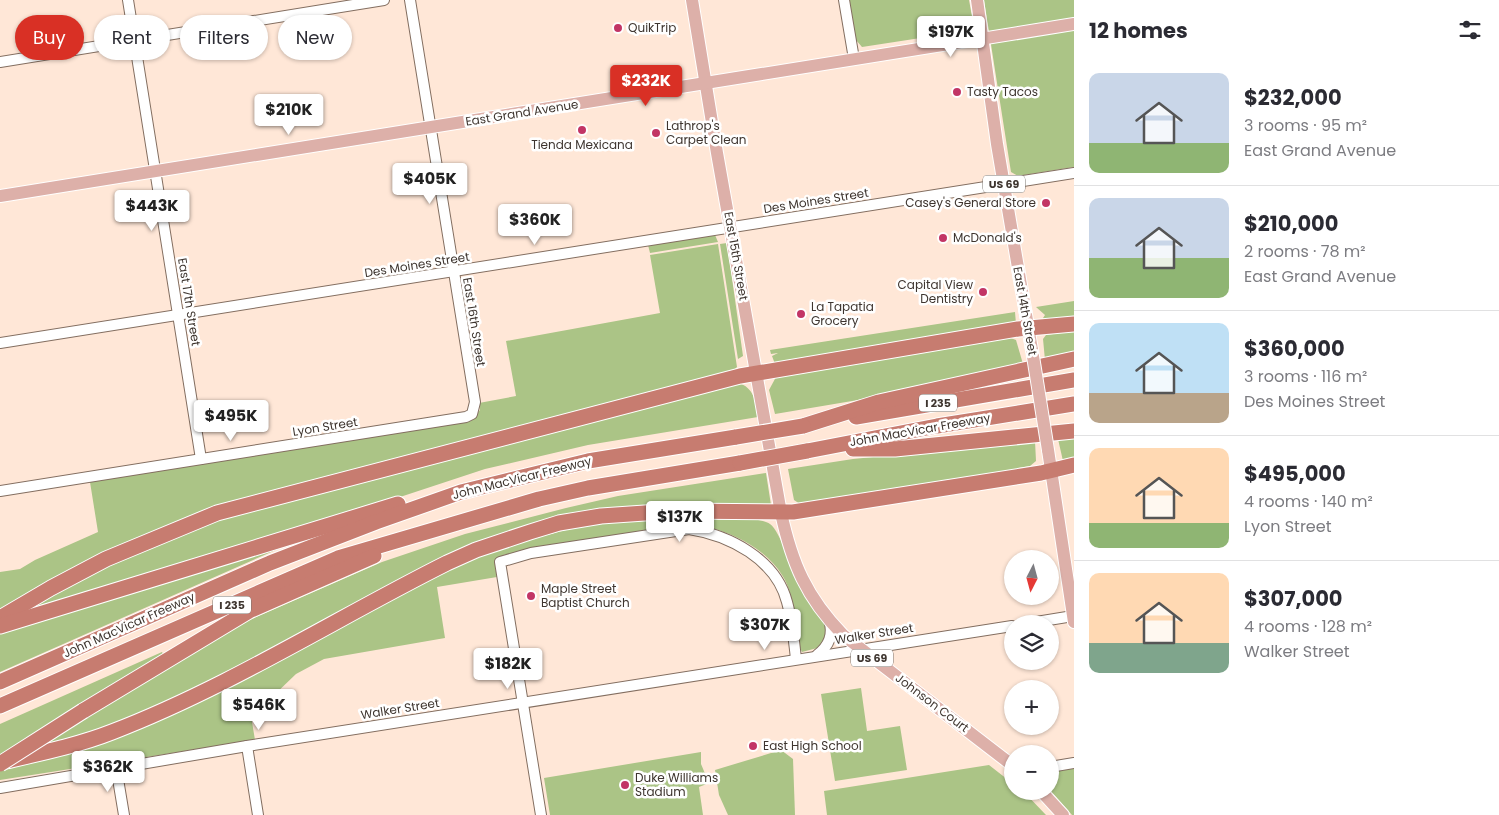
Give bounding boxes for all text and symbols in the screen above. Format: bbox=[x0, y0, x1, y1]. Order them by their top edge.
chip: Buy bbox=[15, 15, 84, 60]
chip: Rent bbox=[94, 15, 170, 60]
chip: Filters bbox=[180, 15, 268, 60]
chip: New bbox=[278, 15, 352, 60]
pin: $197K bbox=[916, 15, 986, 58]
text: 12 homes bbox=[1089, 16, 1188, 45]
icon: filters bbox=[1456, 16, 1484, 44]
place label: QuikTrip bbox=[628, 19, 676, 36]
text: $197K bbox=[928, 20, 974, 43]
marker: QuikTrip bbox=[612, 22, 624, 34]
pin: $232K bbox=[611, 64, 681, 107]
text: $232K bbox=[621, 69, 671, 92]
place label: Tasty Tacos bbox=[967, 83, 1038, 100]
text: $232,000 bbox=[1244, 83, 1342, 112]
marker: Tasty Tacos bbox=[951, 86, 963, 98]
icon: home bbox=[1129, 93, 1189, 153]
pin: $210K bbox=[254, 94, 324, 136]
street label: East Grand Avenue bbox=[464, 95, 580, 130]
text: $210K bbox=[265, 98, 313, 121]
text: 3 rooms · 95 m² bbox=[1244, 114, 1367, 137]
place label: Lathrop's Carpet Clean bbox=[666, 117, 746, 148]
marker: Tienda Mexicana bbox=[576, 124, 588, 136]
marker: Lathrop's Carpet Clean bbox=[650, 127, 662, 139]
place label: Tienda Mexicana bbox=[531, 136, 633, 153]
text: East Grand Avenue bbox=[1244, 139, 1396, 162]
pin: $405K bbox=[395, 162, 465, 205]
text: $405K bbox=[403, 167, 457, 190]
road number: US 69 bbox=[983, 175, 1025, 192]
street label: Des Moines Street bbox=[762, 184, 870, 217]
pin: $443K bbox=[117, 190, 187, 232]
text: $443K bbox=[125, 194, 179, 217]
place label: Casey's General Store bbox=[905, 194, 1036, 211]
marker: Casey's General Store bbox=[1040, 197, 1052, 209]
pin: $360K bbox=[500, 204, 570, 246]
text: $360K bbox=[509, 208, 561, 231]
text: $210,000 bbox=[1244, 209, 1339, 238]
street label: East 15th Street bbox=[720, 210, 753, 302]
icon: home bbox=[1129, 218, 1189, 278]
place label: McDonald's bbox=[953, 229, 1022, 246]
marker: McDonald's bbox=[937, 232, 949, 244]
text: 2 rooms · 78 m² bbox=[1244, 240, 1366, 263]
street label: Des Moines Street bbox=[363, 248, 471, 281]
street label: East 17th Street bbox=[174, 257, 205, 347]
street label: East 14th Street bbox=[1009, 265, 1042, 357]
text: East Grand Avenue bbox=[1244, 265, 1396, 288]
street label: East 16th Street bbox=[459, 276, 490, 368]
place label: Capital View Dentistry bbox=[898, 276, 973, 307]
marker: Capital View Dentistry bbox=[977, 286, 989, 298]
place label: La Tapatia Grocery bbox=[811, 298, 874, 329]
marker: La Tapatia Grocery bbox=[795, 308, 807, 320]
text: $360,000 bbox=[1244, 334, 1345, 363]
icon: home bbox=[1129, 343, 1189, 403]
text: 3 rooms · 116 m² bbox=[1244, 365, 1367, 388]
text: Des Moines Street bbox=[1244, 390, 1385, 413]
road number: I 235 bbox=[919, 394, 957, 412]
pin: $495K bbox=[196, 400, 266, 442]
text: $495K bbox=[205, 404, 257, 427]
street label: John MacVicar Freeway bbox=[848, 409, 992, 450]
street label: Lyon Street bbox=[291, 413, 359, 440]
street label: John MacVicar Freeway bbox=[451, 452, 593, 503]
text: $495,000 bbox=[1244, 459, 1346, 488]
icon: home bbox=[1129, 468, 1189, 528]
text: 4 rooms · 140 m² bbox=[1244, 490, 1373, 513]
pin: $137K bbox=[645, 500, 715, 543]
text: $137K bbox=[657, 505, 703, 528]
text: Lyon Street bbox=[1244, 515, 1332, 538]
north arrow bbox=[1004, 550, 1059, 605]
map controls bbox=[1004, 550, 1059, 800]
place label: Maple Street Baptist Church bbox=[541, 580, 630, 611]
text: $307,000 bbox=[1244, 584, 1343, 613]
street label: John MacVicar Freeway bbox=[60, 588, 198, 661]
marker: Maple Street Baptist Church bbox=[525, 590, 537, 602]
icon: home bbox=[1129, 593, 1189, 653]
road number: I 235 bbox=[213, 596, 251, 614]
pin: $307K bbox=[730, 608, 800, 651]
text: $307K bbox=[740, 613, 790, 636]
button: layers bbox=[1004, 615, 1059, 670]
text: 4 rooms · 128 m² bbox=[1244, 615, 1372, 638]
street label: Walker Street bbox=[833, 619, 914, 648]
text: Walker Street bbox=[1244, 640, 1350, 663]
pin: $182K bbox=[473, 648, 543, 690]
road number: US 69 bbox=[851, 650, 893, 666]
text: $182K bbox=[484, 652, 532, 675]
street label: Johnson Court bbox=[892, 669, 972, 736]
button: + bbox=[1004, 680, 1059, 735]
pin: $546K bbox=[224, 688, 294, 731]
text: $546K bbox=[232, 693, 286, 716]
street label: Walker Street bbox=[359, 694, 440, 723]
place label: East High School bbox=[763, 737, 862, 754]
marker: East High School bbox=[747, 740, 759, 752]
button: − bbox=[1004, 745, 1059, 800]
pin: $362K bbox=[73, 750, 143, 793]
text: $362K bbox=[83, 755, 133, 778]
place label: Duke Williams Stadium bbox=[635, 769, 718, 800]
marker: Duke Williams Stadium bbox=[619, 779, 631, 791]

